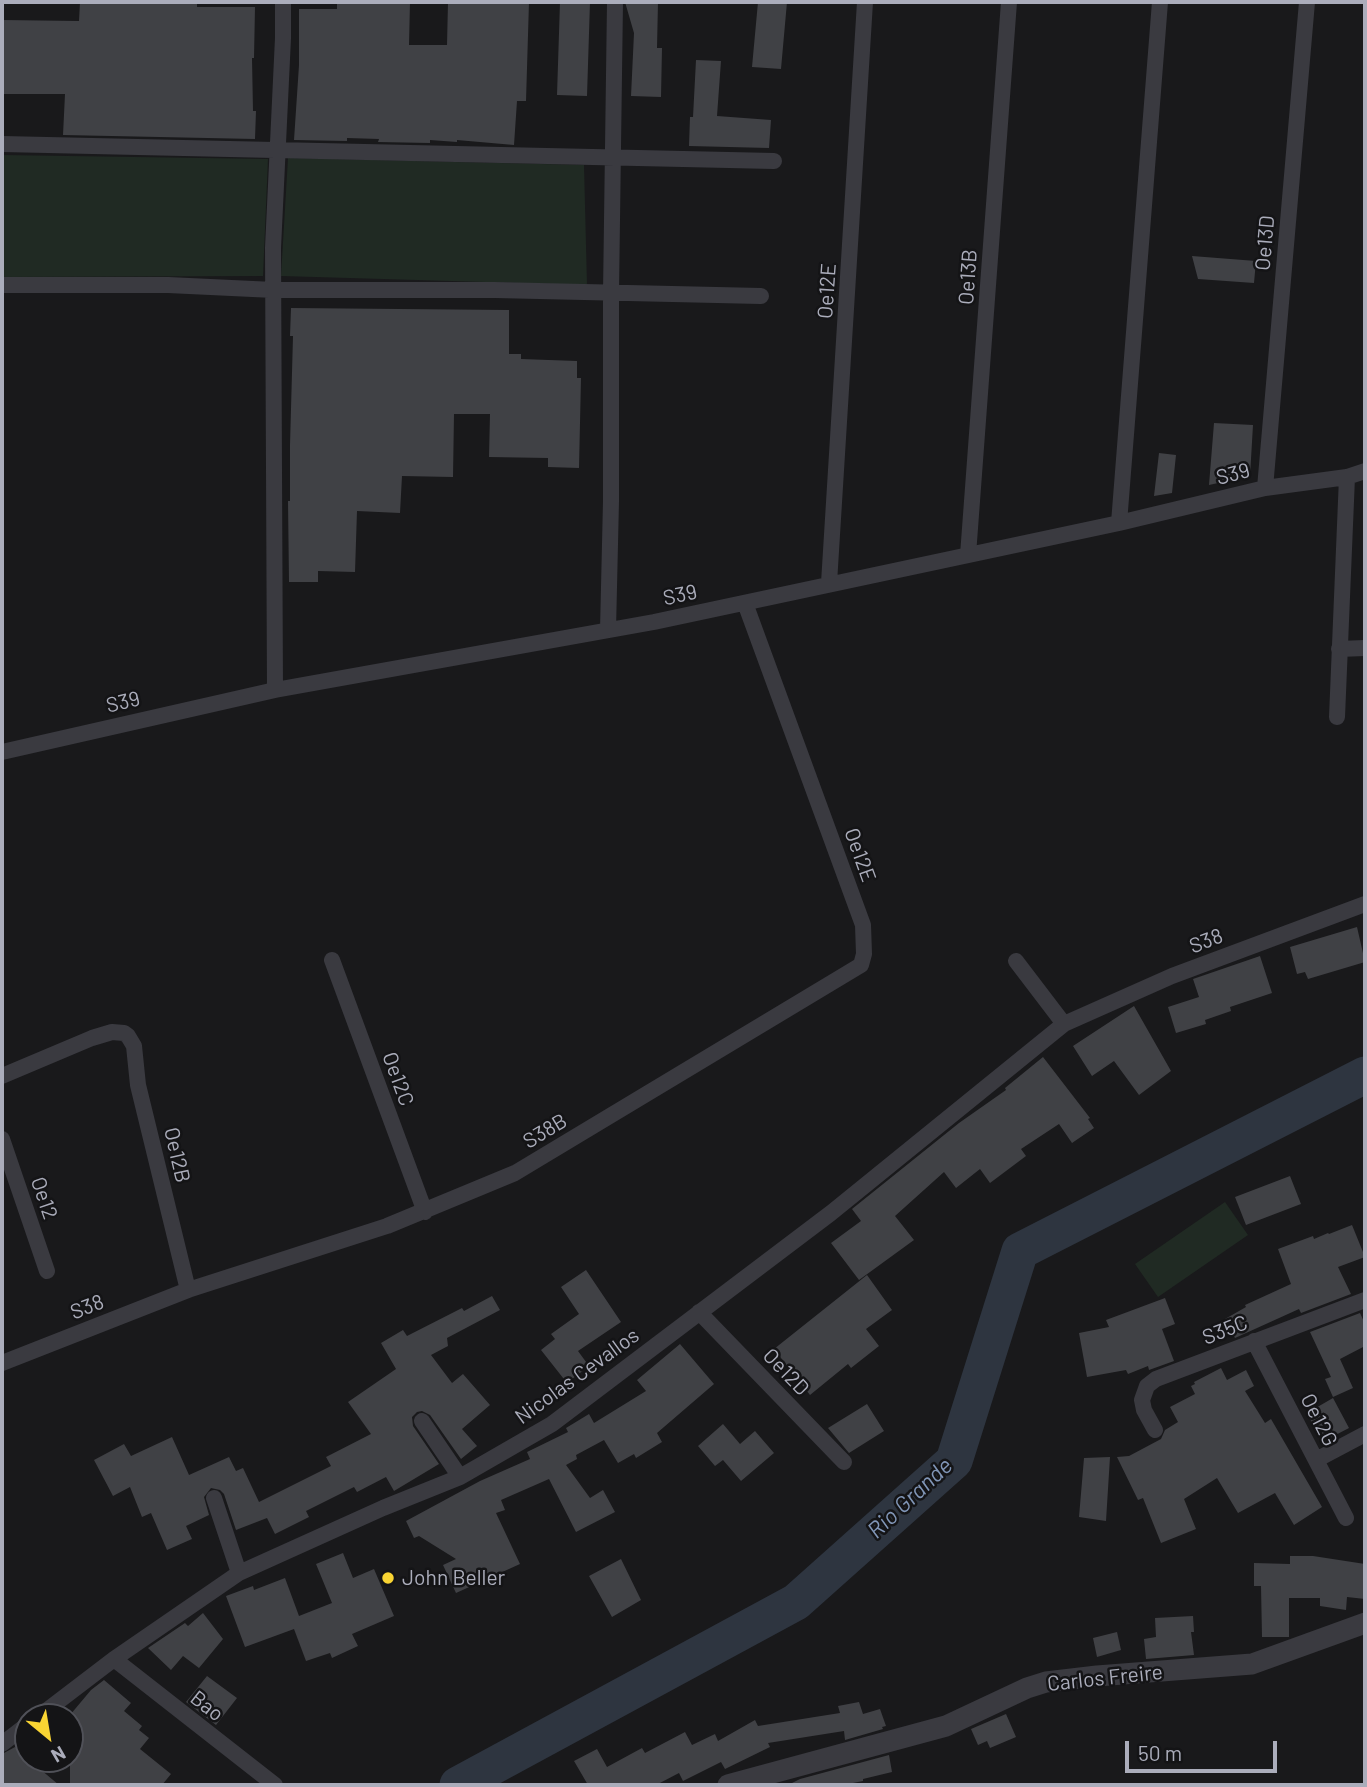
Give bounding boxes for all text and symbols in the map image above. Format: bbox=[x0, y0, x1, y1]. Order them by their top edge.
street label: Oe13D bbox=[1250, 214, 1280, 272]
street label: Oe13B bbox=[953, 248, 983, 306]
street label: Oe12E bbox=[812, 262, 842, 320]
street label: S39 bbox=[1213, 458, 1253, 490]
street label: S39 bbox=[661, 579, 699, 611]
street label: S39 bbox=[104, 686, 142, 718]
street label: Oe12E bbox=[839, 825, 881, 885]
street label: S38 bbox=[1186, 923, 1226, 959]
street label: Oe12C bbox=[377, 1049, 419, 1109]
street label: S38B bbox=[518, 1108, 572, 1154]
street label: Oe12B bbox=[158, 1125, 196, 1185]
street label: Oe12 bbox=[25, 1174, 63, 1222]
street label: S38 bbox=[67, 1289, 107, 1325]
street label: S35C bbox=[1199, 1310, 1251, 1350]
street label: Nicolas Cevallos bbox=[510, 1323, 644, 1429]
street label: Oe12D bbox=[758, 1343, 814, 1401]
street label: Oe12G bbox=[1295, 1389, 1343, 1451]
water label: Rio Grande bbox=[862, 1452, 958, 1544]
place label: John Beller bbox=[402, 1565, 505, 1591]
marker: John Beller bbox=[380, 1570, 396, 1586]
street label: Carlos Freire bbox=[1046, 1659, 1164, 1697]
street label: Bao bbox=[185, 1685, 229, 1727]
north arrow bbox=[14, 1703, 84, 1773]
scale bar bbox=[1129, 1728, 1281, 1772]
text: 50 m bbox=[1138, 1740, 1182, 1765]
text: N bbox=[48, 1742, 70, 1768]

